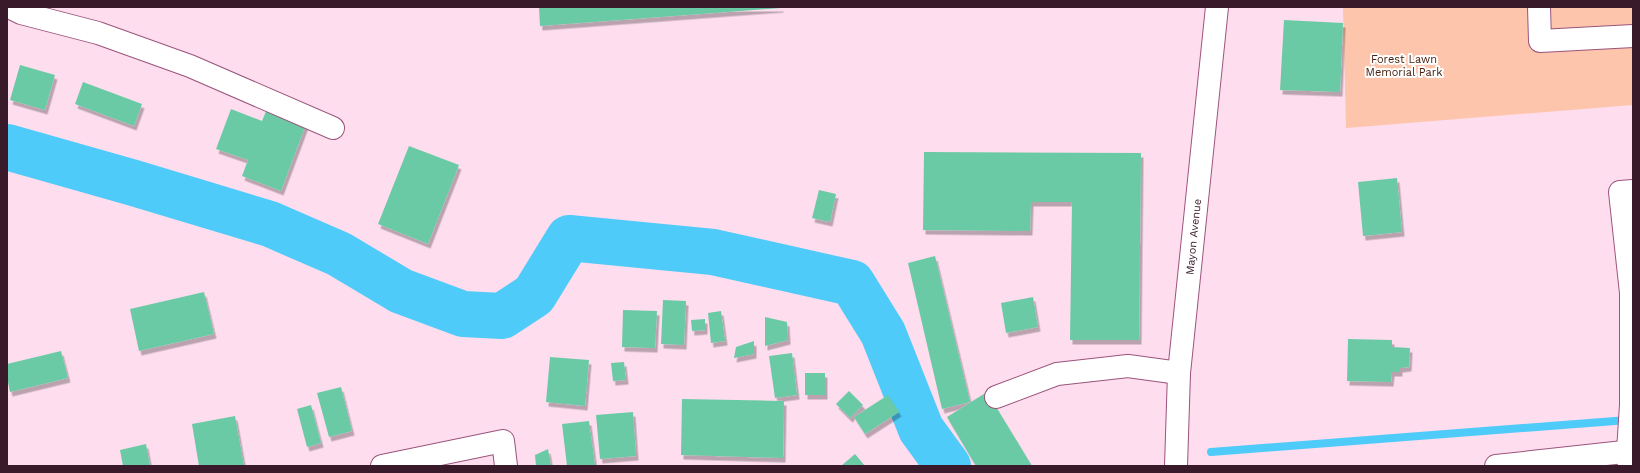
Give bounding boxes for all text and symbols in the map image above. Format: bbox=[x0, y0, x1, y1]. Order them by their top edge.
park label: Forest Lawn Memorial Park bbox=[1366, 53, 1442, 79]
street label: Mayon Avenue bbox=[1183, 198, 1204, 276]

